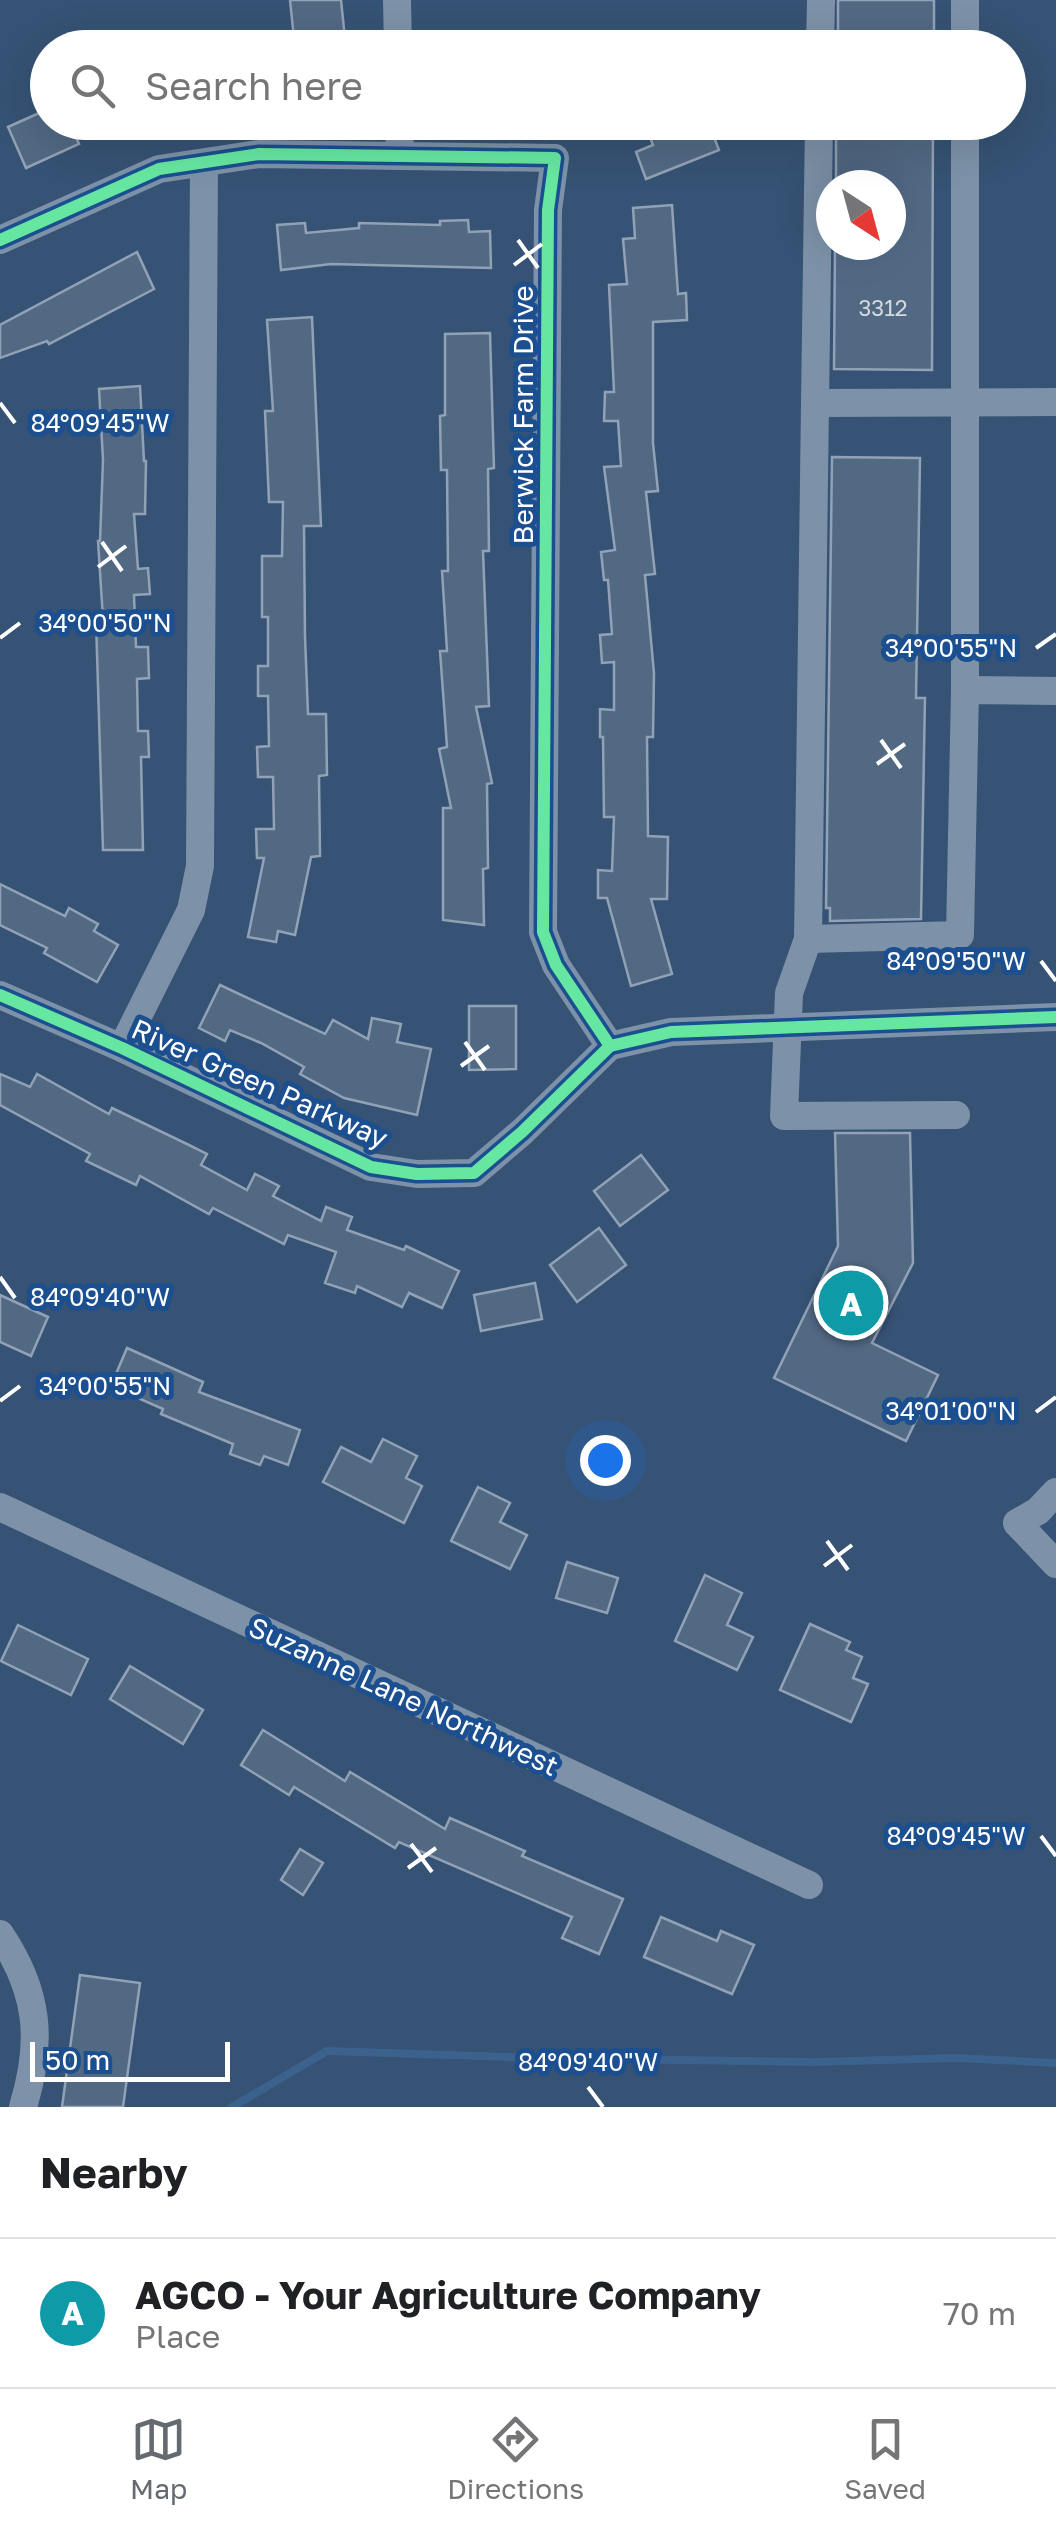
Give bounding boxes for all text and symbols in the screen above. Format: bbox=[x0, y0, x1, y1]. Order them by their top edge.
search box bbox=[30, 30, 1026, 140]
icon: search bbox=[65, 58, 120, 113]
text: Search here bbox=[145, 63, 363, 108]
north arrow bbox=[816, 170, 906, 260]
street label: Berwick Farm Drive bbox=[506, 286, 539, 544]
house number: 3312 bbox=[858, 294, 908, 321]
text: 84°09'45"W bbox=[30, 407, 170, 438]
text: 34°00'50"N bbox=[38, 607, 172, 638]
text: 34°00'55"N bbox=[885, 632, 1017, 663]
text: 84°09'50"W bbox=[886, 945, 1026, 976]
street label: River Green Parkway bbox=[127, 1012, 393, 1155]
pin: A bbox=[818, 1266, 884, 1340]
text: 84°09'40"W bbox=[30, 1281, 170, 1312]
text: 34°00'55"N bbox=[39, 1370, 171, 1401]
text: 34°01'00"N bbox=[885, 1395, 1017, 1426]
your location bbox=[580, 1435, 631, 1486]
street label: Suzanne Lane Northwest bbox=[244, 1610, 564, 1782]
text: 84°09'45"W bbox=[886, 1820, 1026, 1851]
scale bar bbox=[30, 2037, 230, 2082]
text: 50 m bbox=[45, 2043, 110, 2076]
text: 84°09'40"W bbox=[518, 2046, 658, 2077]
text: Nearby bbox=[40, 2147, 188, 2197]
text: AGCO - Your Agriculture Company bbox=[135, 2272, 761, 2317]
text: A bbox=[61, 2294, 84, 2332]
text: 70 m bbox=[943, 2294, 1016, 2332]
text: Place bbox=[135, 2317, 220, 2355]
tab: Map bbox=[130, 2412, 187, 2505]
tab: Directions bbox=[447, 2412, 584, 2505]
tab: Saved bbox=[844, 2412, 926, 2505]

